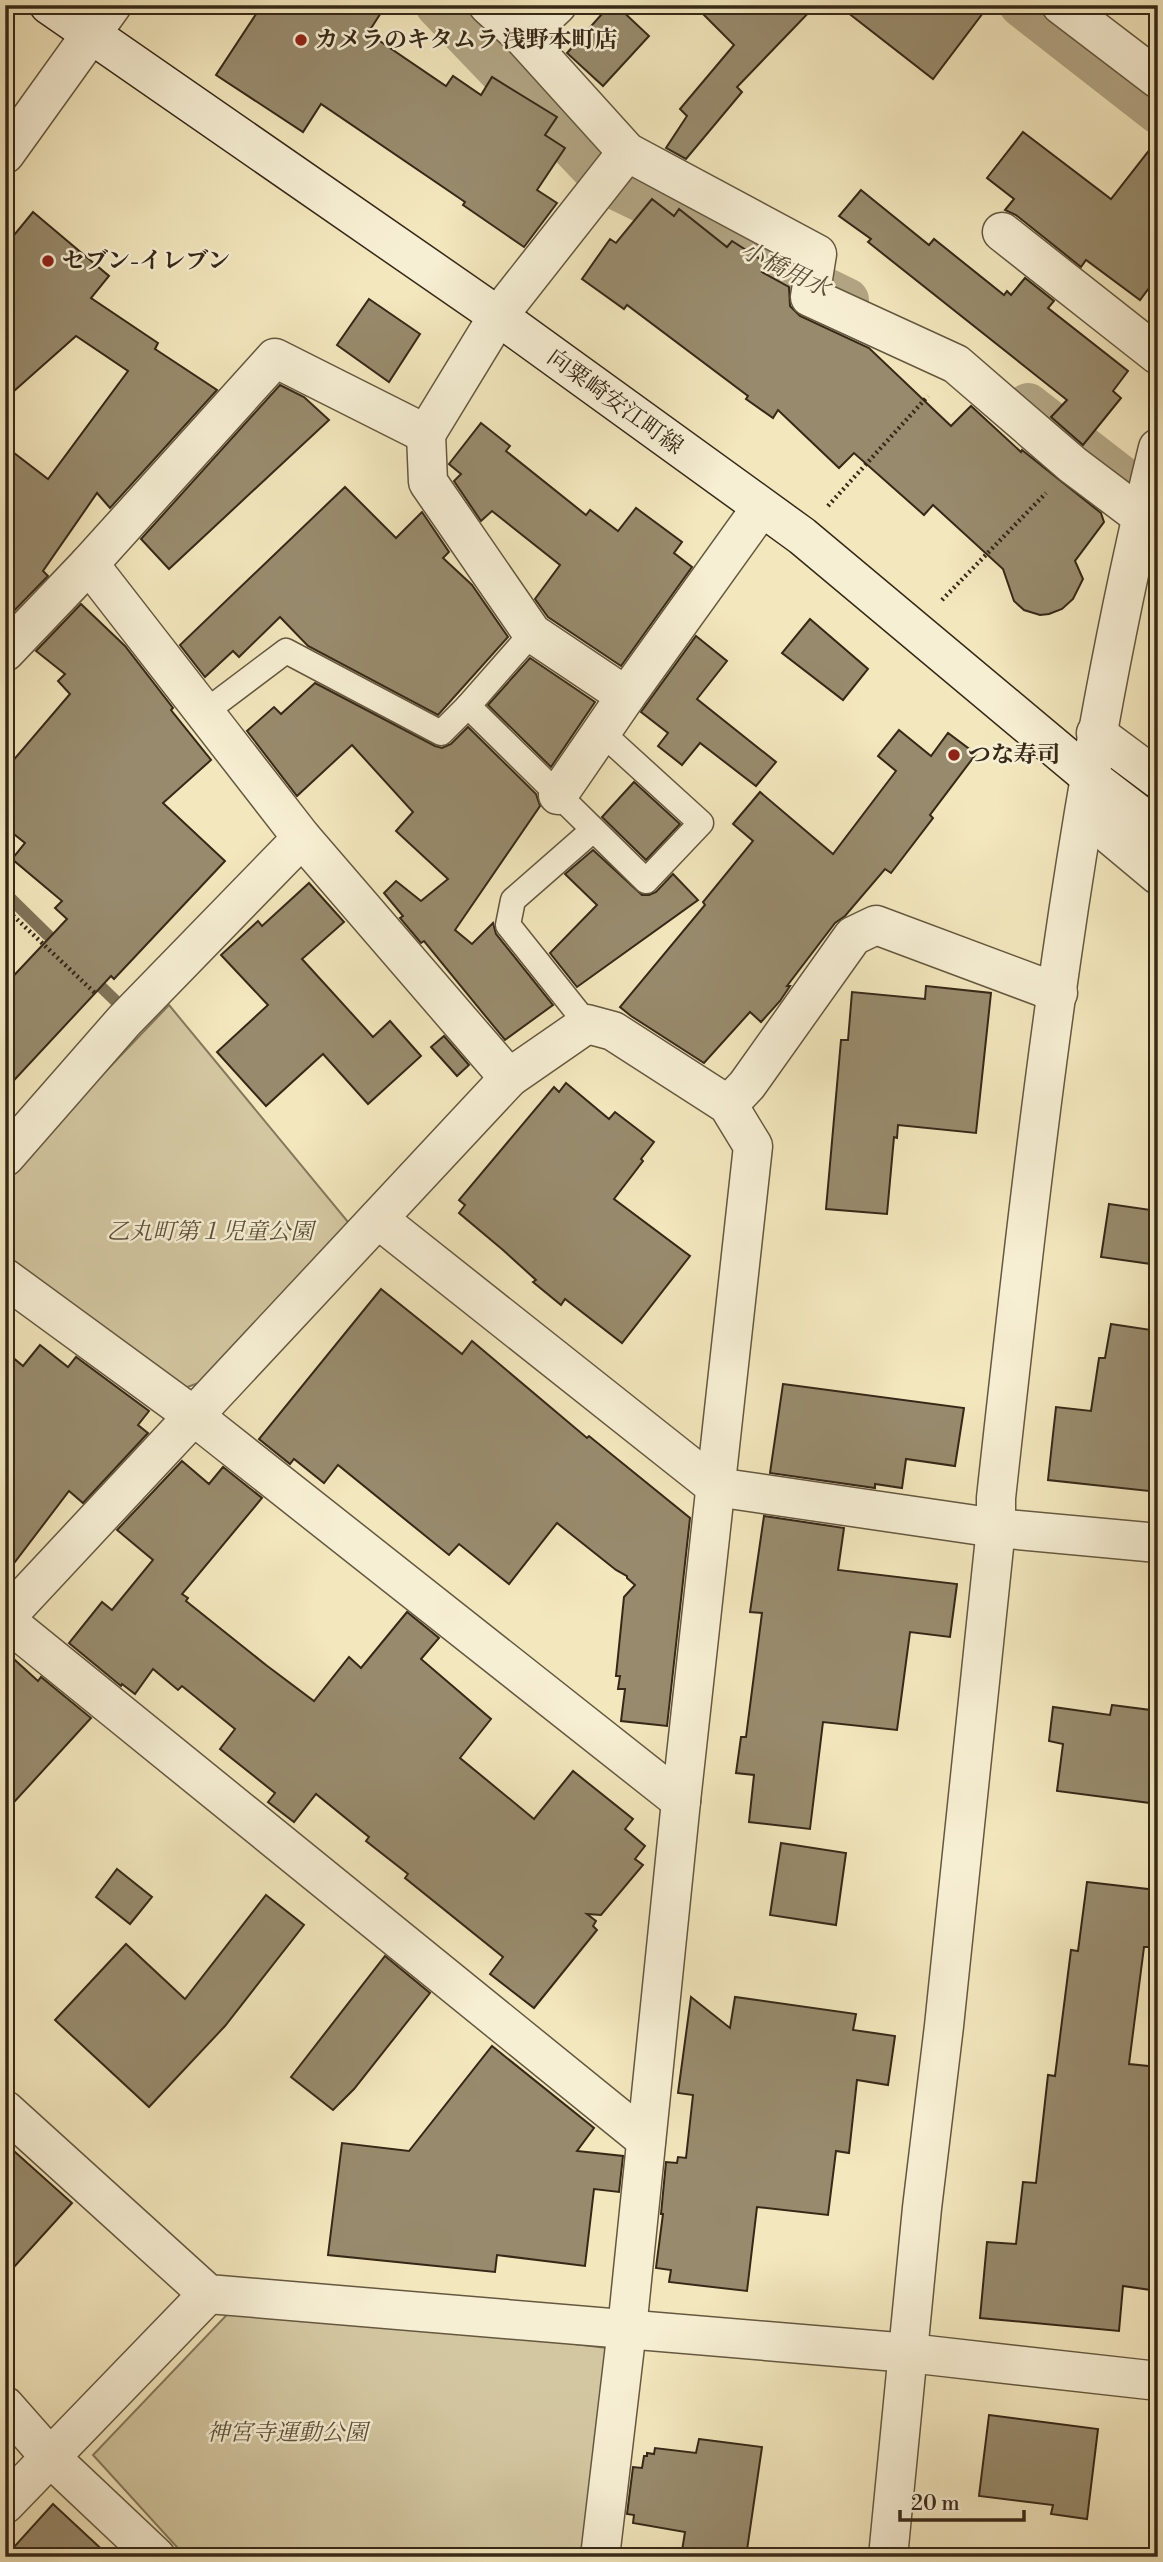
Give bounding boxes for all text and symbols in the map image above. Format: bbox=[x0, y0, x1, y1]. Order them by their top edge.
place label: カメラのキタムラ 浅野本町店 bbox=[315, 26, 617, 54]
marker: カメラのキタムラ 浅野本町店 bbox=[293, 32, 309, 48]
water label: 小橋用水 bbox=[735, 235, 837, 305]
place label: セブン-イレブン bbox=[62, 247, 230, 275]
marker: セブン-イレブン bbox=[40, 253, 56, 269]
street label: 向粟崎安江町線 bbox=[542, 343, 688, 461]
place label: つな寿司 bbox=[968, 741, 1060, 769]
marker: つな寿司 bbox=[946, 747, 962, 763]
park label: 乙丸町第１児童公園 bbox=[107, 1218, 318, 1246]
park label: 神宮寺運動公園 bbox=[207, 2419, 372, 2447]
scale bar bbox=[900, 2478, 1025, 2522]
text: 20 m bbox=[911, 2491, 960, 2517]

